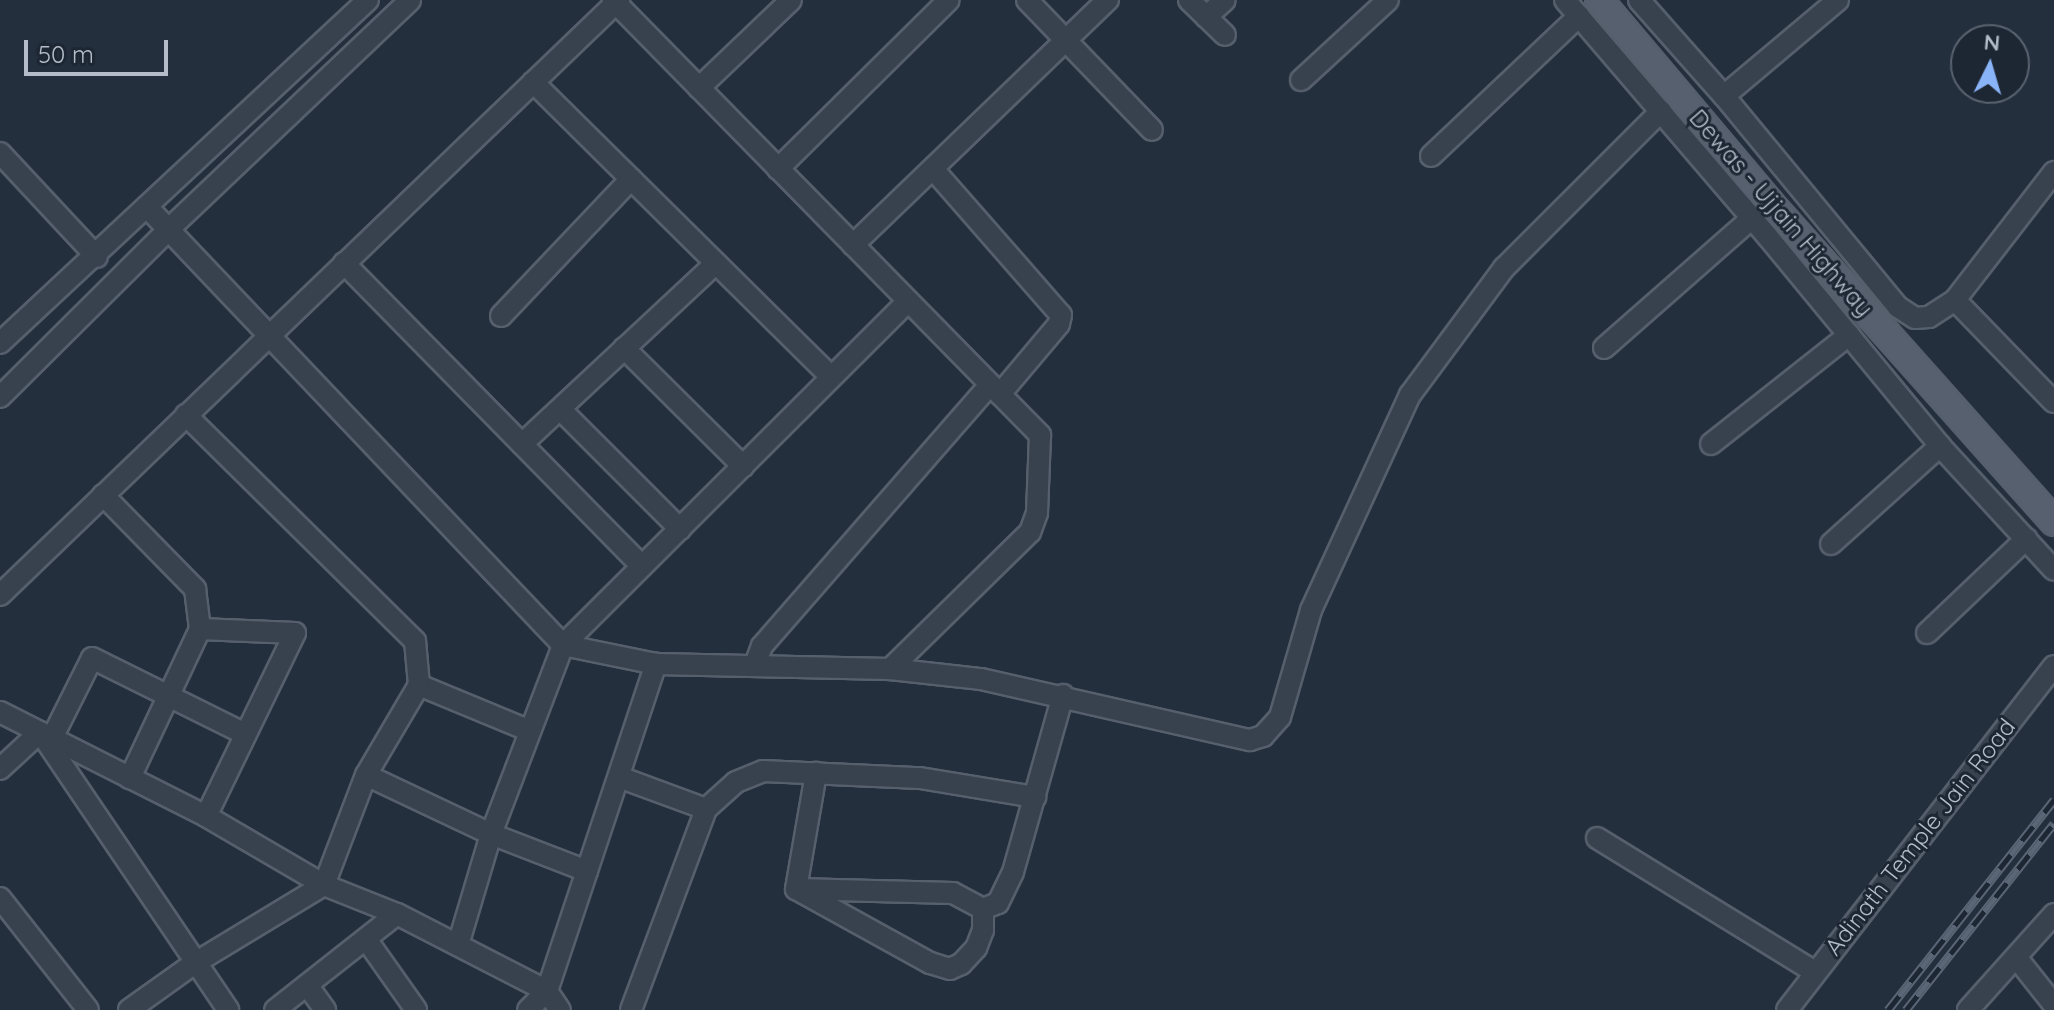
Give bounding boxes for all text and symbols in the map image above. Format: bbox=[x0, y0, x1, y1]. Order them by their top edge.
scale bar bbox=[28, 24, 172, 74]
north arrow bbox=[1950, 24, 2030, 104]
text: N bbox=[1983, 27, 2001, 57]
text: 50 m bbox=[38, 39, 94, 69]
street label: Dewas - Ujjain Highway bbox=[1683, 104, 1879, 322]
street label: Adinath Temple Jain Road bbox=[1819, 713, 2021, 961]

